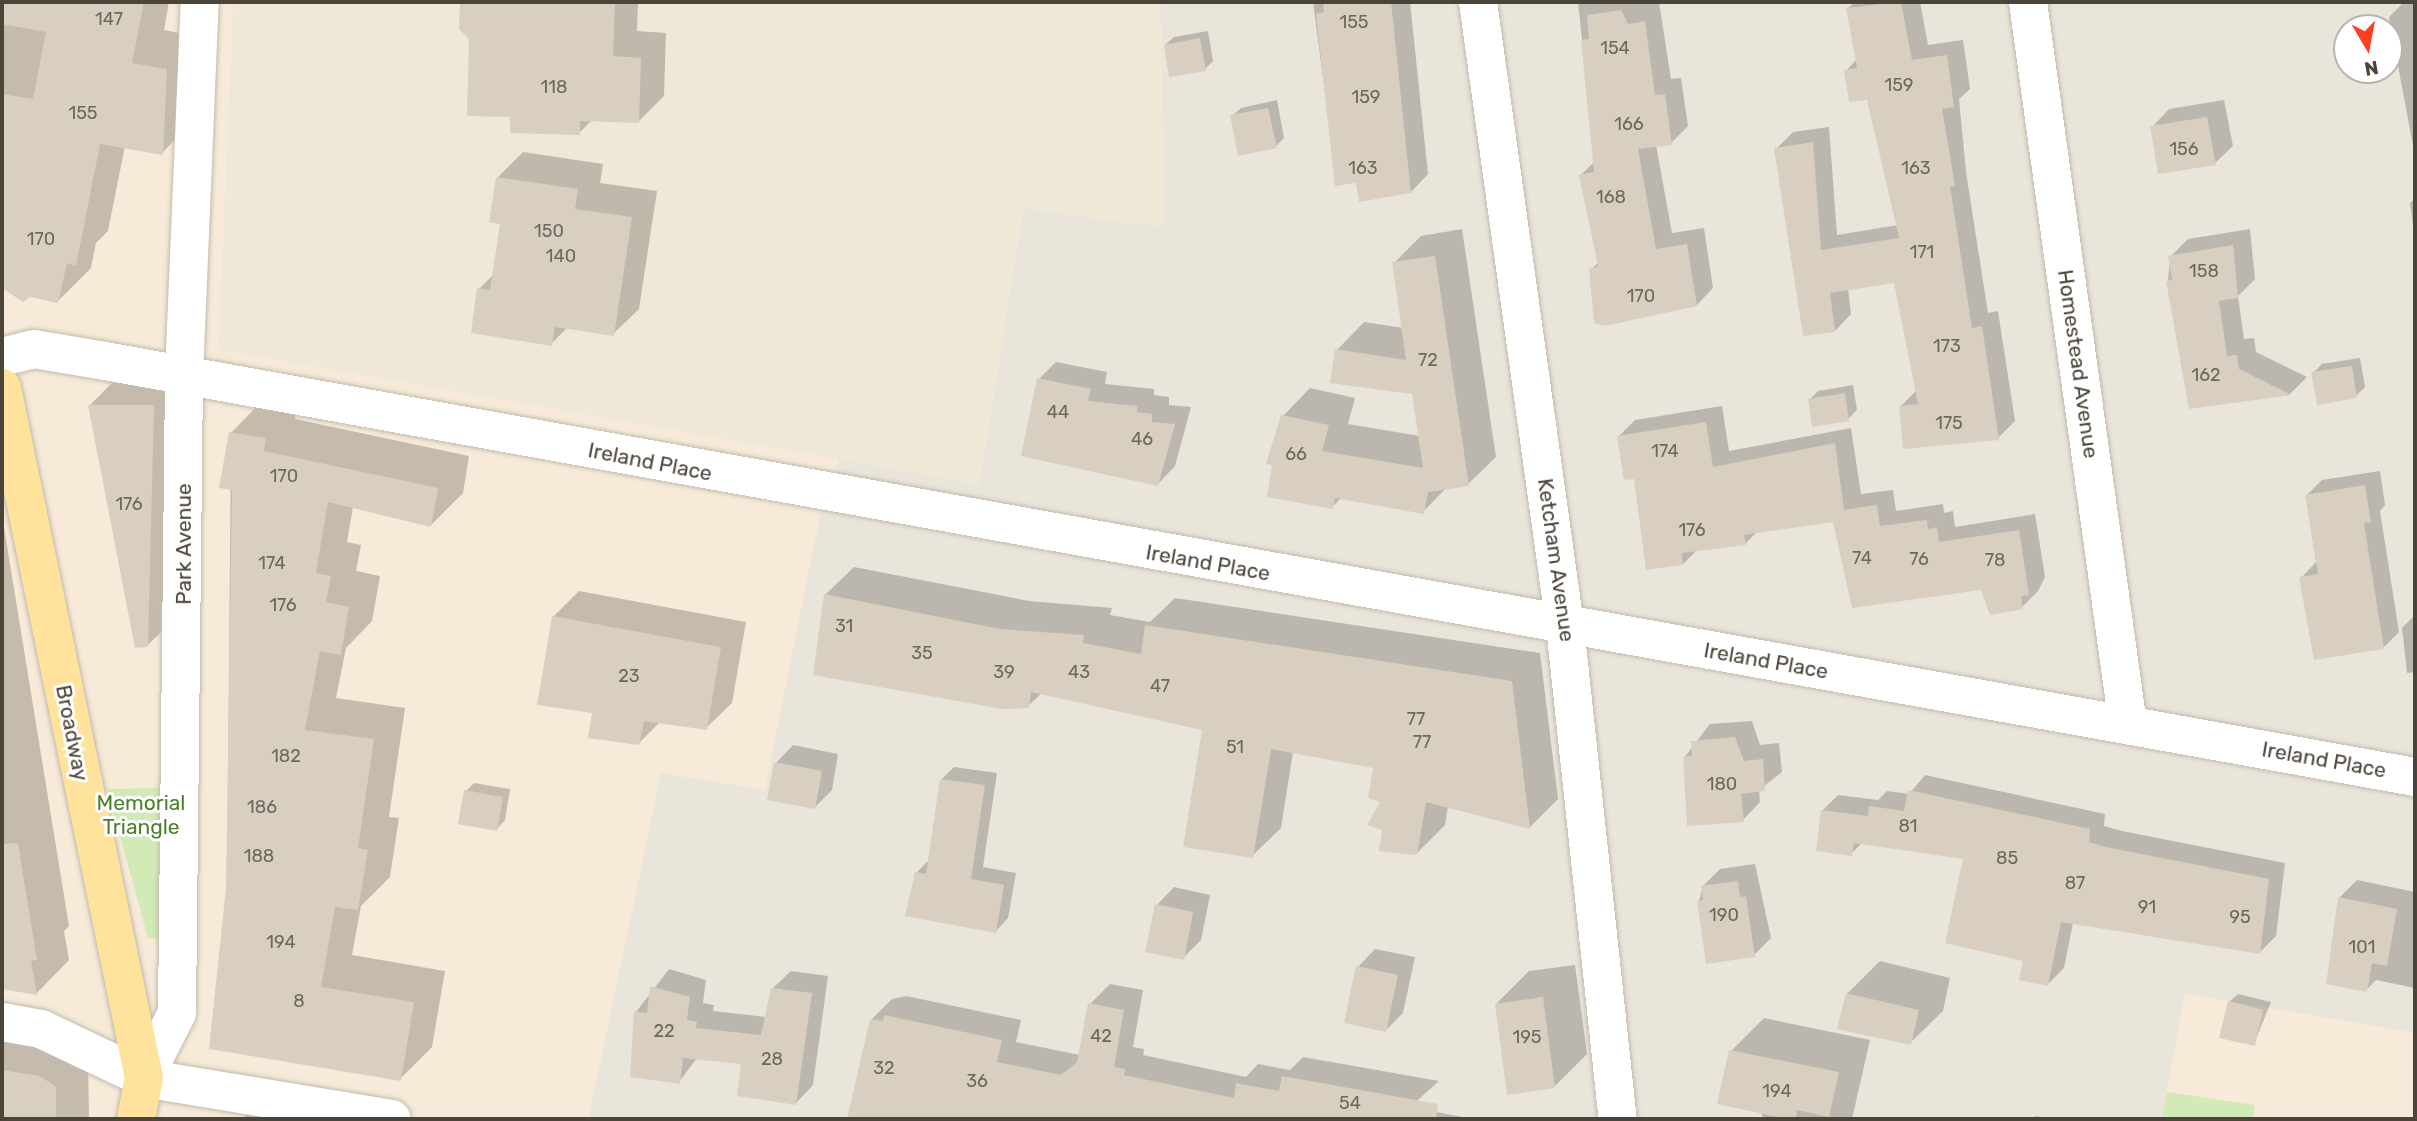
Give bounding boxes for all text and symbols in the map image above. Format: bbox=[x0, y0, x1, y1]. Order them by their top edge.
house number: 147 bbox=[95, 8, 123, 30]
house number: 155 bbox=[1339, 11, 1369, 33]
north arrow bbox=[2333, 14, 2403, 84]
house number: 154 bbox=[1600, 37, 1630, 59]
text: N bbox=[2363, 56, 2380, 81]
house number: 159 bbox=[1884, 74, 1914, 96]
house number: 118 bbox=[541, 76, 567, 98]
house number: 159 bbox=[1351, 86, 1381, 108]
house number: 155 bbox=[68, 102, 98, 124]
house number: 166 bbox=[1614, 113, 1644, 135]
house number: 156 bbox=[2169, 138, 2199, 160]
house number: 163 bbox=[1348, 157, 1378, 179]
house number: 163 bbox=[1901, 157, 1931, 179]
house number: 168 bbox=[1596, 186, 1626, 208]
house number: 150 bbox=[534, 220, 564, 242]
house number: 170 bbox=[27, 228, 55, 250]
house number: 171 bbox=[1910, 241, 1934, 263]
house number: 140 bbox=[546, 245, 576, 267]
house number: 158 bbox=[2189, 260, 2219, 282]
street label: Homestead Avenue bbox=[2052, 268, 2104, 460]
house number: 170 bbox=[1627, 285, 1655, 307]
house number: 173 bbox=[1933, 335, 1961, 357]
house number: 72 bbox=[1418, 349, 1438, 371]
house number: 162 bbox=[2191, 364, 2221, 386]
house number: 44 bbox=[1047, 401, 1069, 423]
house number: 175 bbox=[1935, 412, 1963, 434]
house number: 46 bbox=[1131, 428, 1153, 450]
street label: Ireland Place bbox=[586, 438, 714, 486]
house number: 174 bbox=[1651, 440, 1679, 462]
house number: 66 bbox=[1285, 443, 1307, 465]
house number: 170 bbox=[270, 465, 298, 487]
street label: Ketcham Avenue bbox=[1532, 476, 1580, 644]
street label: Park Avenue bbox=[171, 483, 197, 605]
house number: 176 bbox=[115, 493, 143, 515]
house number: 176 bbox=[1678, 519, 1706, 541]
street label: Ireland Place bbox=[1144, 540, 1272, 586]
house number: 74 bbox=[1852, 547, 1872, 569]
house number: 76 bbox=[1909, 548, 1929, 570]
house number: 78 bbox=[1985, 549, 2005, 571]
house number: 174 bbox=[258, 552, 286, 574]
house number: 176 bbox=[269, 594, 297, 616]
house number: 31 bbox=[835, 615, 853, 637]
street label: Ireland Place bbox=[1702, 638, 1830, 684]
house number: 35 bbox=[911, 642, 933, 664]
house number: 39 bbox=[993, 661, 1015, 683]
house number: 43 bbox=[1068, 661, 1090, 683]
house number: 23 bbox=[618, 665, 640, 687]
house number: 47 bbox=[1150, 675, 1170, 697]
street label: Broadway bbox=[50, 683, 94, 783]
house number: 77 bbox=[1407, 708, 1425, 730]
house number: 77 bbox=[1413, 731, 1431, 753]
house number: 51 bbox=[1226, 736, 1244, 758]
street label: Ireland Place bbox=[2260, 737, 2388, 783]
house number: 182 bbox=[271, 745, 301, 767]
house number: 180 bbox=[1707, 773, 1737, 795]
park label: Memorial Triangle bbox=[97, 790, 185, 840]
house number: 186 bbox=[247, 796, 277, 818]
house number: 81 bbox=[1898, 815, 1918, 837]
house number: 188 bbox=[244, 845, 274, 867]
house number: 85 bbox=[1996, 847, 2018, 869]
house number: 87 bbox=[2065, 872, 2085, 894]
house number: 91 bbox=[2138, 896, 2156, 918]
house number: 190 bbox=[1709, 904, 1739, 926]
house number: 95 bbox=[2229, 906, 2251, 928]
house number: 194 bbox=[266, 931, 296, 953]
house number: 101 bbox=[2349, 936, 2375, 958]
house number: 8 bbox=[293, 990, 305, 1012]
house number: 22 bbox=[653, 1020, 675, 1042]
house number: 42 bbox=[1090, 1025, 1112, 1047]
house number: 195 bbox=[1512, 1026, 1542, 1048]
house number: 28 bbox=[761, 1048, 783, 1070]
house number: 32 bbox=[873, 1057, 895, 1079]
house number: 36 bbox=[966, 1070, 988, 1092]
house number: 194 bbox=[1762, 1080, 1792, 1102]
house number: 54 bbox=[1339, 1092, 1361, 1114]

